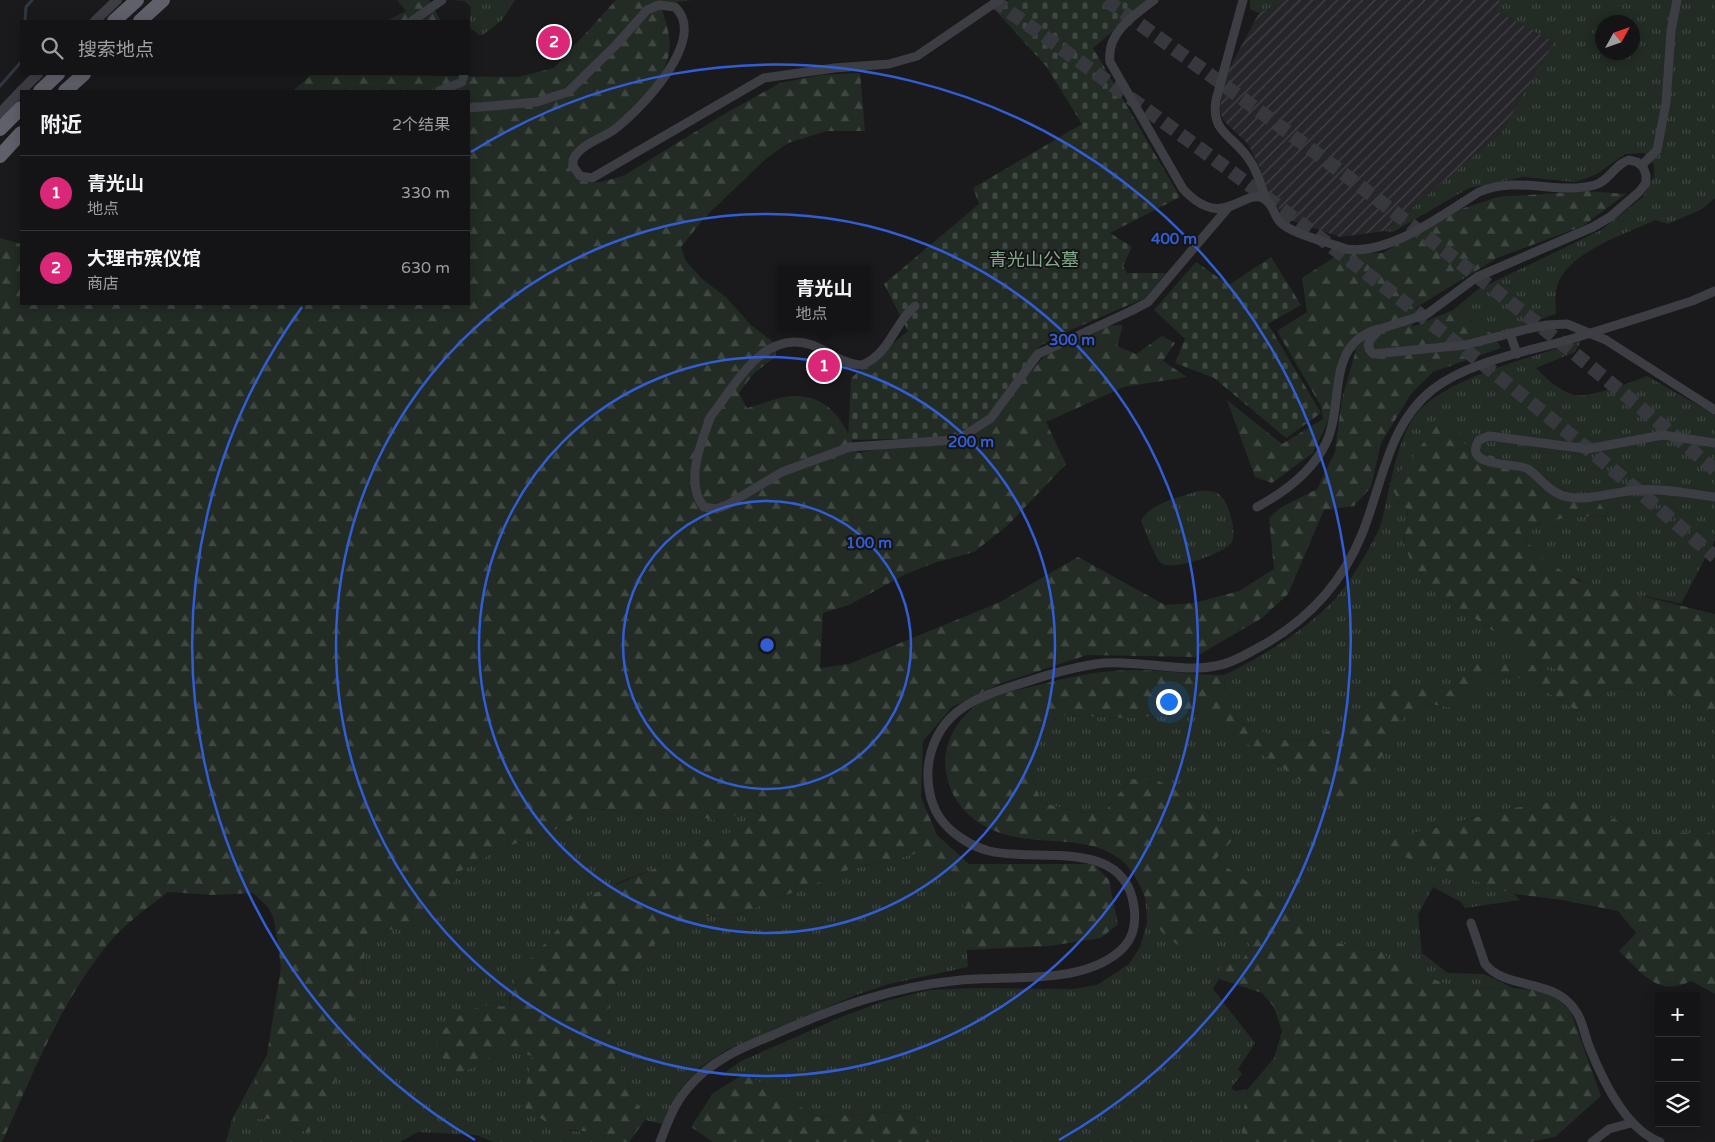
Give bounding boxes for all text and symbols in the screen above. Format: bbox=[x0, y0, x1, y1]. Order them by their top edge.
north arrow bbox=[1595, 15, 1640, 60]
search box bbox=[20, 20, 470, 75]
pin: 2 bbox=[538, 23, 570, 61]
icon: search bbox=[38, 34, 66, 62]
text: 搜索地点 bbox=[78, 39, 154, 61]
text: 附近 bbox=[40, 113, 82, 138]
text: 2个结果 bbox=[392, 115, 450, 135]
text: 青光山 bbox=[87, 173, 144, 195]
text: 1 bbox=[51, 183, 61, 203]
text: 330 m bbox=[401, 183, 450, 203]
text: 地点 bbox=[87, 199, 119, 219]
text: 400 m bbox=[1151, 230, 1197, 248]
text: 大理市殡仪馆 bbox=[87, 248, 201, 270]
park label: 青光山公墓 bbox=[989, 249, 1079, 271]
text: 2 bbox=[51, 258, 61, 278]
text: 630 m bbox=[401, 258, 450, 278]
popup bbox=[778, 266, 870, 331]
text: 商店 bbox=[87, 274, 119, 294]
text: 青光山 bbox=[795, 278, 853, 300]
text: 地点 bbox=[795, 304, 828, 324]
text: 300 m bbox=[1049, 331, 1095, 349]
pin: 1 bbox=[808, 347, 840, 385]
text: 200 m bbox=[948, 433, 994, 451]
text: 100 m bbox=[846, 534, 892, 552]
centre of rings bbox=[758, 636, 776, 654]
your location bbox=[1156, 689, 1182, 715]
map controls bbox=[1655, 992, 1700, 1127]
button: + bbox=[1655, 992, 1700, 1037]
button: − bbox=[1655, 1037, 1700, 1082]
button: layers bbox=[1655, 1082, 1700, 1127]

